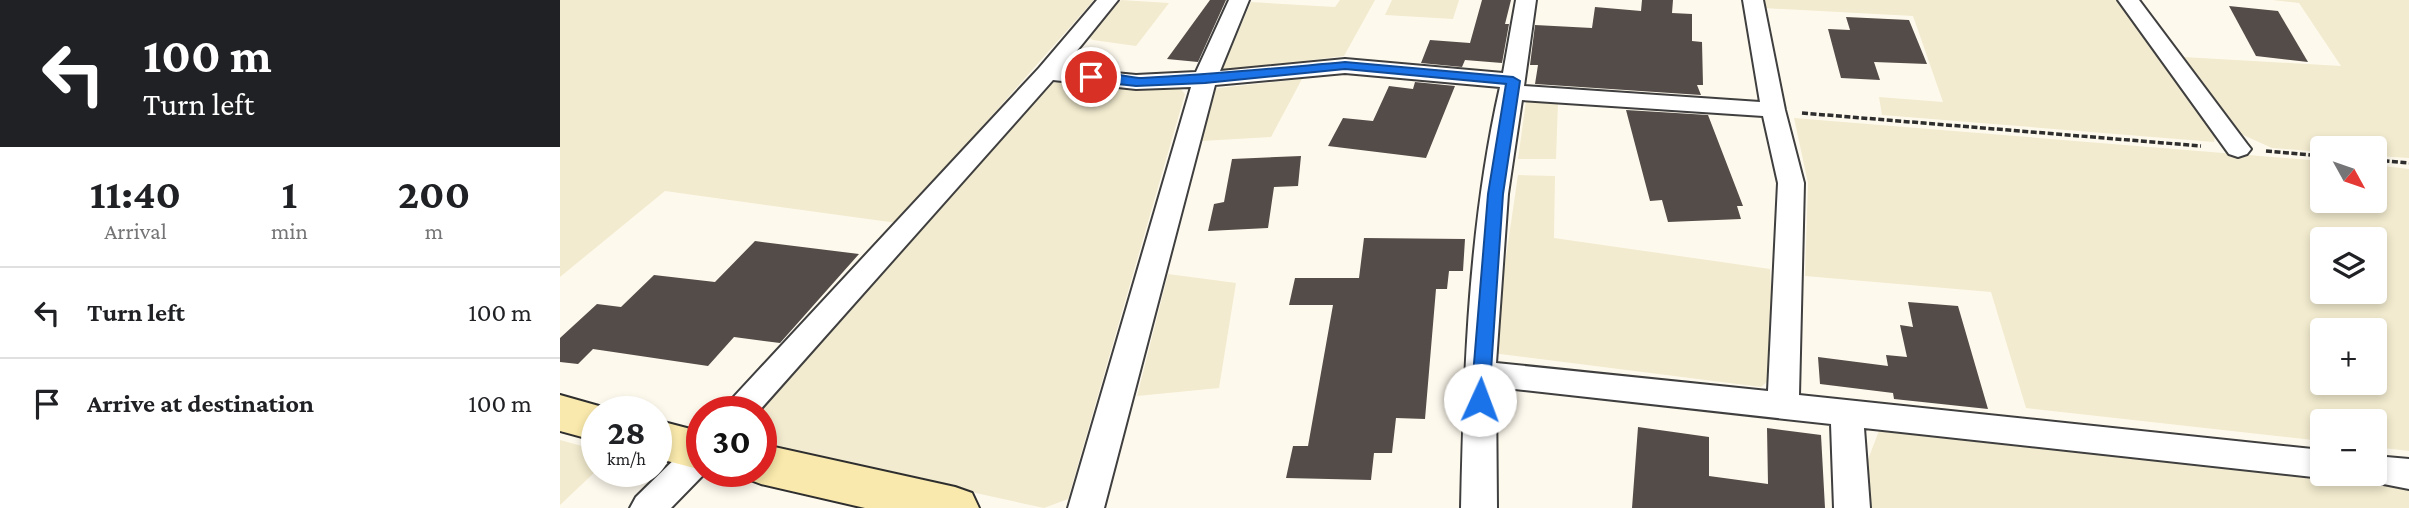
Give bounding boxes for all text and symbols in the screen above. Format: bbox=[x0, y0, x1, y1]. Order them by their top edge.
icon: left bbox=[28, 28, 119, 119]
text: 100 m bbox=[143, 28, 272, 83]
pin bbox=[1061, 47, 1121, 107]
icon: arrive bbox=[1072, 58, 1110, 96]
text: Turn left bbox=[143, 86, 254, 122]
north arrow bbox=[2310, 136, 2387, 214]
map controls bbox=[2310, 136, 2387, 486]
text: 11:40 bbox=[90, 170, 181, 217]
text: 1 bbox=[282, 170, 297, 217]
text: 200 bbox=[398, 170, 470, 217]
text: Arrival bbox=[104, 218, 167, 244]
text: min bbox=[271, 218, 308, 244]
text: m bbox=[425, 218, 443, 244]
button: layers bbox=[2310, 227, 2387, 304]
icon: left bbox=[28, 294, 66, 332]
text: Turn left bbox=[87, 298, 185, 327]
text: 100 m bbox=[468, 298, 532, 327]
button: + bbox=[2310, 318, 2387, 395]
position arrow bbox=[1443, 363, 1517, 437]
icon: arrive bbox=[28, 385, 66, 423]
text: Arrive at destination bbox=[87, 389, 314, 418]
text: 100 m bbox=[468, 389, 532, 418]
speed limit sign: 30 bbox=[686, 396, 777, 487]
button: − bbox=[2310, 409, 2387, 486]
text: 28 bbox=[607, 413, 646, 452]
text: km/h bbox=[607, 449, 646, 469]

